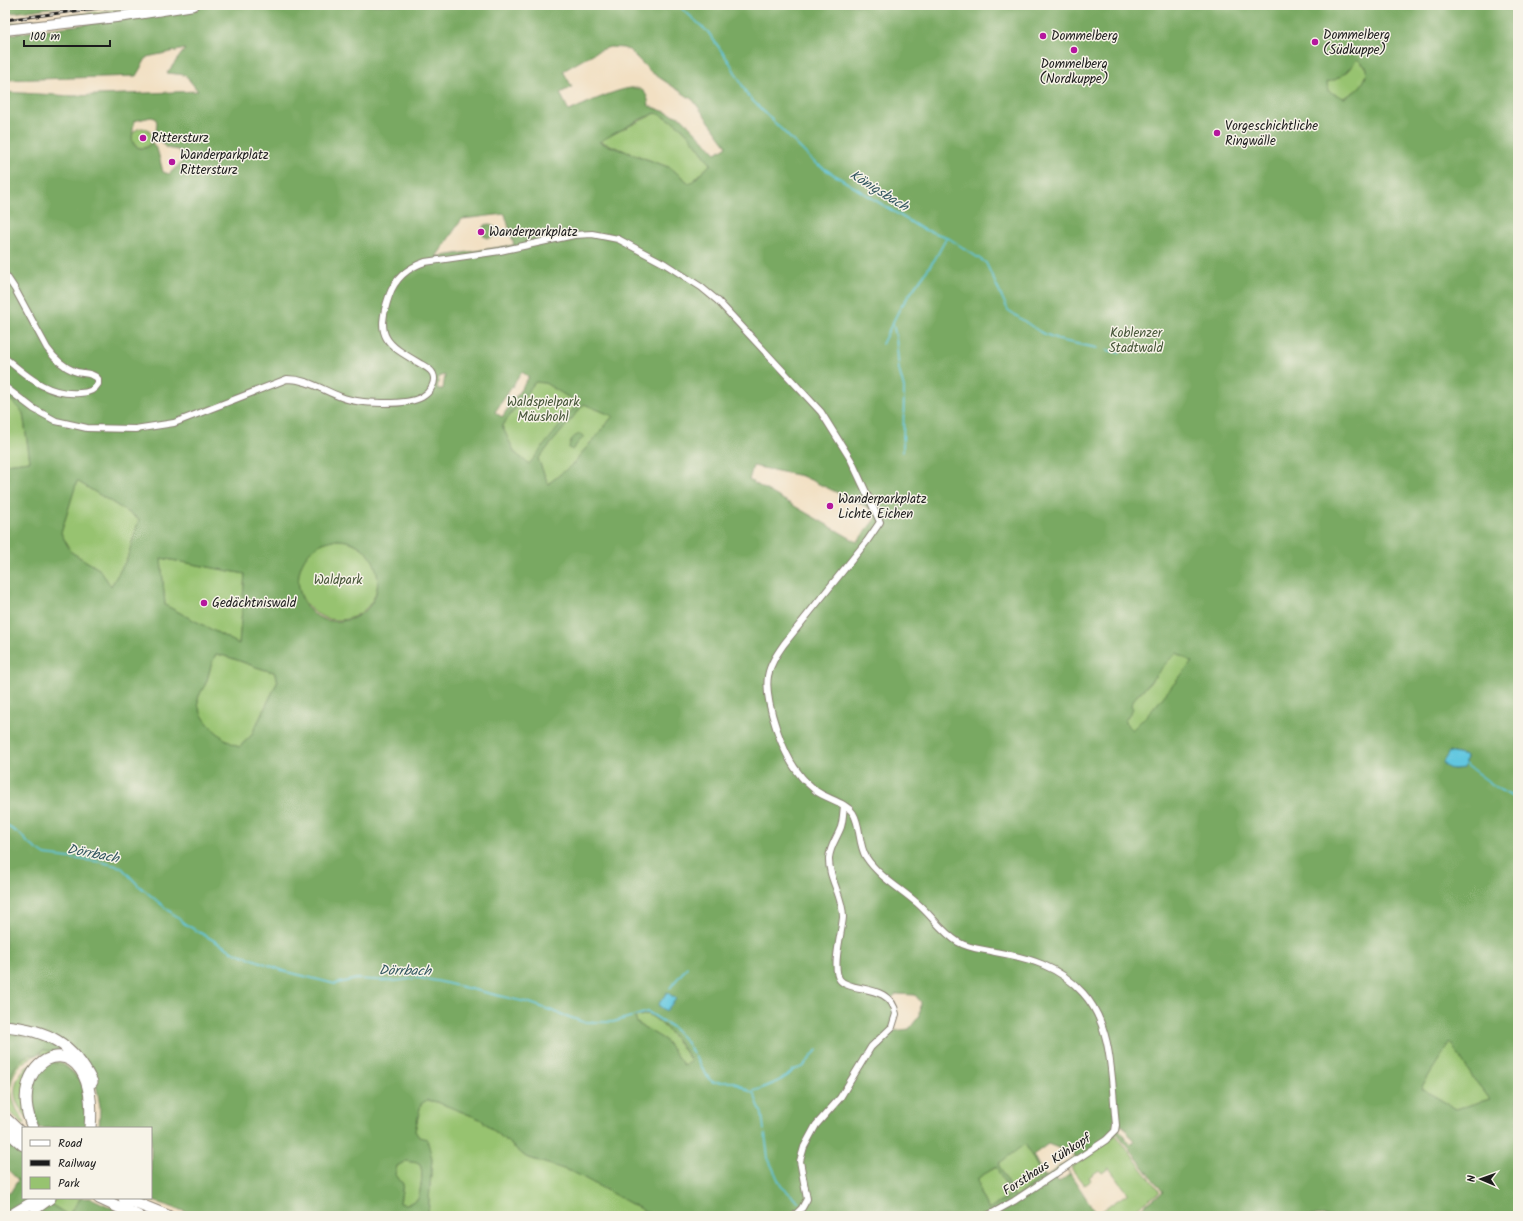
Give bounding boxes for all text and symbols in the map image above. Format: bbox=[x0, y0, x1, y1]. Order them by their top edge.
scale bar bbox=[24, 22, 110, 48]
place label: Dommelberg (Südkuppe) bbox=[1323, 25, 1390, 61]
place label: Dommelberg bbox=[1051, 26, 1118, 47]
text: 100 m bbox=[30, 27, 61, 46]
marker: Dommelberg bbox=[1038, 31, 1048, 41]
marker: Dommelberg (Südkuppe) bbox=[1310, 37, 1320, 47]
marker: Dommelberg (Nordkuppe) bbox=[1069, 45, 1079, 55]
place label: Dommelberg (Nordkuppe) bbox=[1040, 54, 1108, 90]
place label: Vorgeschichtliche Ringwälle bbox=[1225, 116, 1318, 152]
place label: Rittersturz bbox=[151, 128, 209, 149]
marker: Vorgeschichtliche Ringwälle bbox=[1212, 128, 1222, 138]
marker: Rittersturz bbox=[138, 133, 148, 143]
place label: Wanderparkplatz Rittersturz bbox=[180, 145, 269, 181]
marker: Wanderparkplatz Rittersturz bbox=[167, 157, 177, 167]
water label: Königsbach bbox=[845, 164, 914, 219]
place label: Wanderparkplatz bbox=[489, 222, 578, 243]
marker: Wanderparkplatz bbox=[476, 227, 486, 237]
park label: Koblenzer Stadtwald bbox=[1109, 323, 1164, 359]
park label: Waldspielpark Mäushohl bbox=[507, 392, 580, 428]
place label: Wanderparkplatz Lichte Eichen bbox=[838, 489, 927, 525]
marker: Wanderparkplatz Lichte Eichen bbox=[825, 501, 835, 511]
park label: Waldpark bbox=[314, 570, 363, 591]
place label: Gedächtniswald bbox=[212, 593, 297, 614]
marker: Gedächtniswald bbox=[199, 598, 209, 608]
water label: Dörrbach bbox=[65, 838, 122, 870]
water label: Dörrbach bbox=[379, 960, 433, 982]
legend bbox=[22, 1127, 152, 1199]
street label: Forsthaus Kühkopf bbox=[999, 1128, 1096, 1201]
text: Road bbox=[58, 1134, 83, 1153]
text: Railway bbox=[58, 1154, 96, 1173]
north arrow bbox=[1461, 1159, 1501, 1199]
text: Park bbox=[58, 1174, 80, 1193]
text: N bbox=[1463, 1175, 1481, 1182]

